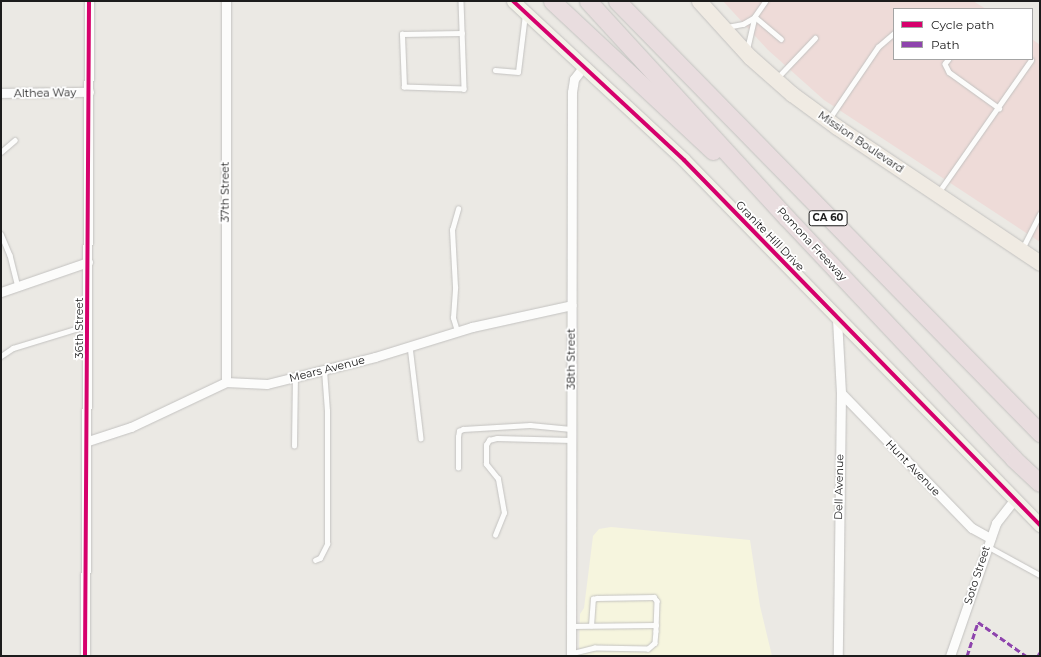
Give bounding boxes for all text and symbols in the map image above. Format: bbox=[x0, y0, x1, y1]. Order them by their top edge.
legend bbox=[893, 8, 1033, 60]
text: Cycle path bbox=[931, 17, 994, 32]
text: Path bbox=[931, 37, 960, 52]
street label: Althea Way bbox=[14, 86, 76, 100]
street label: Mission Boulevard bbox=[816, 108, 906, 176]
street label: 37th Street bbox=[218, 162, 232, 222]
street label: Granite Hill Drive bbox=[733, 198, 807, 274]
street label: Pomona Freeway bbox=[774, 204, 850, 284]
road number: CA 60 bbox=[808, 210, 848, 226]
street label: 36th Street bbox=[72, 298, 86, 358]
street label: 38th Street bbox=[564, 328, 578, 390]
street label: Mears Avenue bbox=[288, 353, 366, 385]
street label: Hunt Avenue bbox=[883, 437, 943, 499]
street label: Dell Avenue bbox=[832, 454, 846, 520]
street label: Soto Street bbox=[961, 544, 993, 606]

